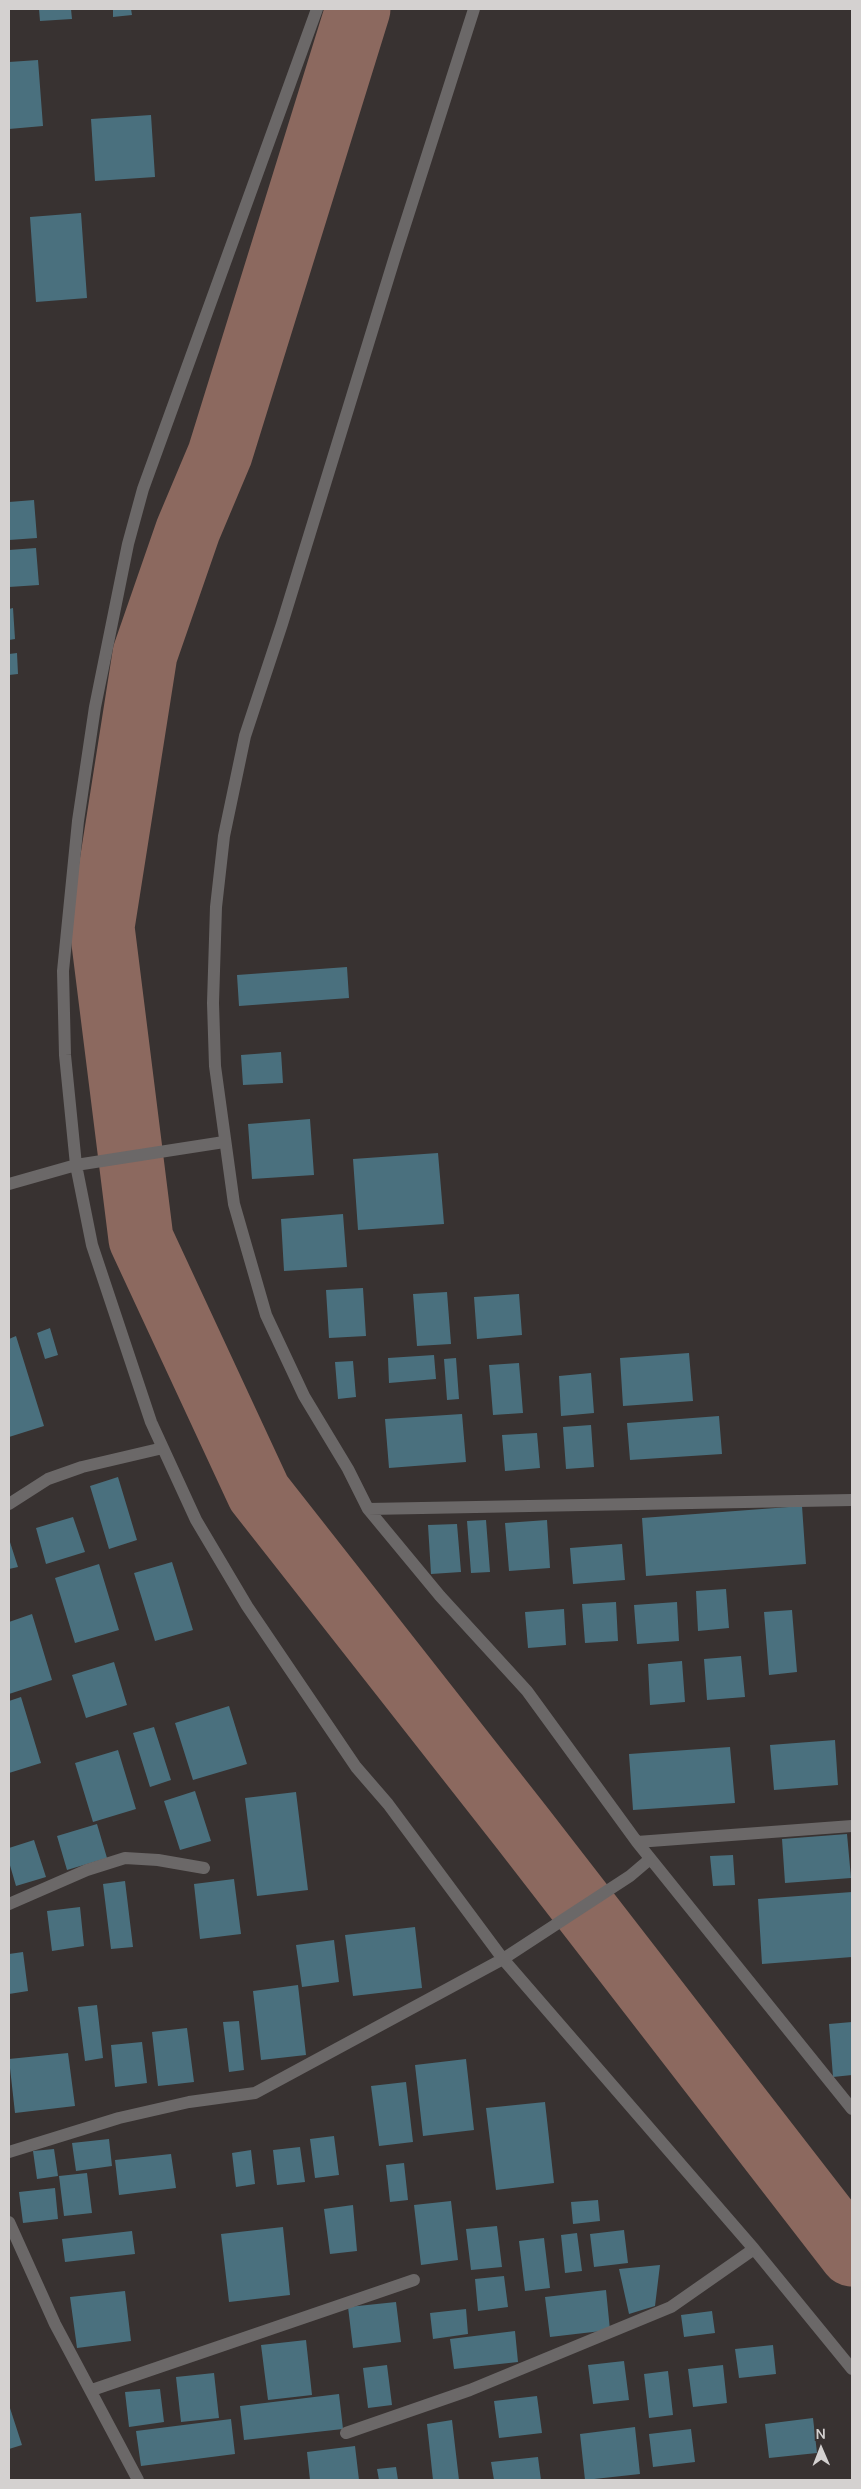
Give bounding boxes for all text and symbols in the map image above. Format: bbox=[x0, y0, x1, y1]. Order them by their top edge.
north arrow bbox=[796, 2424, 846, 2474]
text: N bbox=[816, 2424, 826, 2443]

